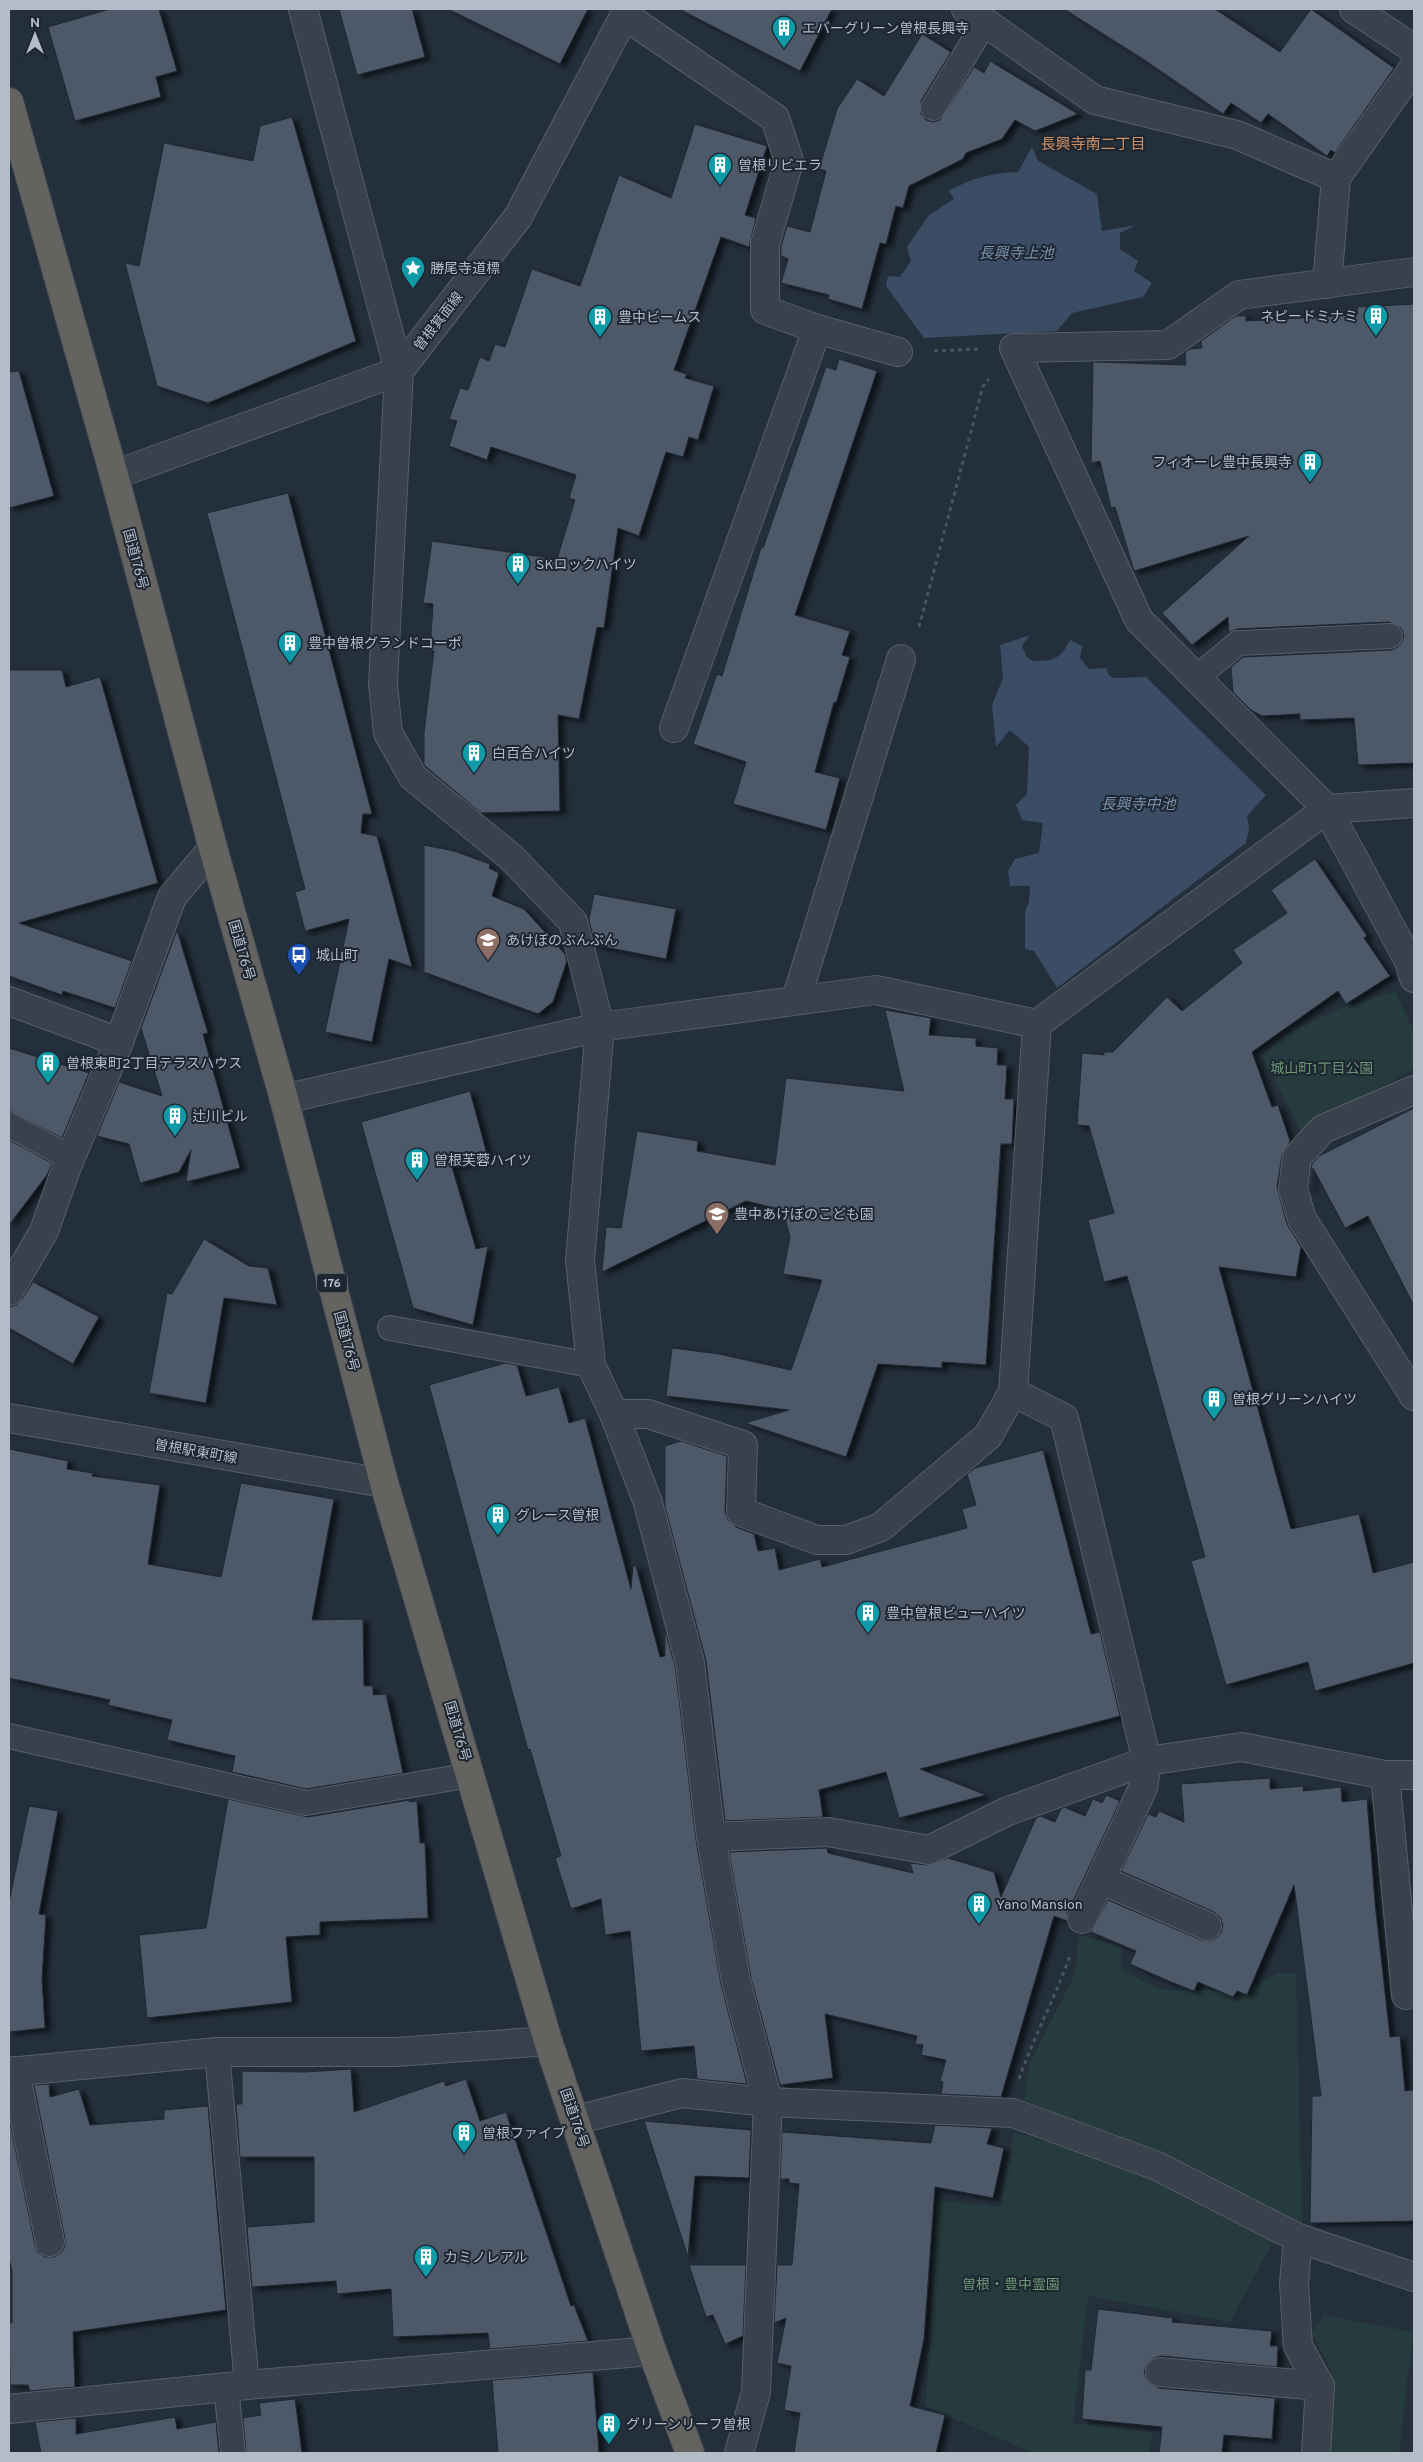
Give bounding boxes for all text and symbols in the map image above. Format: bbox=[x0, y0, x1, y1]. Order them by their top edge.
north arrow bbox=[10, 10, 60, 60]
text: N bbox=[30, 15, 40, 32]
building icon: エバーグリーン曽根長興寺 bbox=[771, 15, 797, 49]
place label: エバーグリーン曽根長興寺 bbox=[802, 21, 969, 38]
district label: 長興寺南二丁目 bbox=[1040, 136, 1146, 155]
building icon: 曽根リビエラ bbox=[707, 152, 733, 186]
place label: 曽根リビエラ bbox=[738, 158, 822, 175]
water label: 長興寺上池 bbox=[978, 245, 1055, 264]
place icon: 勝尾寺道標 bbox=[400, 255, 426, 289]
place label: 勝尾寺道標 bbox=[430, 261, 500, 278]
street label: 曽根箕面線 bbox=[410, 288, 467, 355]
building icon: ネピードミナミ bbox=[1363, 303, 1389, 337]
building icon: 豊中ビームス bbox=[587, 304, 613, 338]
place label: ネピードミナミ bbox=[1260, 309, 1358, 326]
place label: 豊中ビームス bbox=[618, 310, 702, 327]
building icon: フィオーレ豊中長興寺 bbox=[1297, 449, 1323, 483]
place label: フィオーレ豊中長興寺 bbox=[1152, 455, 1292, 472]
street label: 国道176号 bbox=[118, 527, 151, 592]
building icon: SKロックハイツ bbox=[505, 551, 531, 585]
place label: SKロックハイツ bbox=[536, 557, 637, 574]
building icon: 豊中曽根グランドコーポ bbox=[277, 630, 303, 664]
place label: 豊中曽根グランドコーポ bbox=[308, 636, 462, 653]
building icon: 白百合ハイツ bbox=[461, 740, 487, 774]
place label: 白百合ハイツ bbox=[492, 746, 576, 763]
water label: 長興寺中池 bbox=[1100, 796, 1177, 815]
street label: 国道176号 bbox=[224, 918, 257, 983]
school or university icon: あけぼのぶんぶん bbox=[475, 927, 501, 961]
place label: あけぼのぶんぶん bbox=[506, 933, 618, 950]
bus stop icon: 城山町 bbox=[286, 942, 312, 976]
place label: 城山町 bbox=[316, 948, 358, 965]
building icon: 曽根東町2丁目テラスハウス bbox=[35, 1050, 61, 1084]
place label: 曽根東町2丁目テラスハウス bbox=[66, 1056, 242, 1073]
park label: 城山町1丁目公園 bbox=[1270, 1061, 1374, 1078]
building icon: 辻川ビル bbox=[162, 1103, 188, 1137]
place label: 辻川ビル bbox=[192, 1109, 248, 1126]
building icon: 曽根芙蓉ハイツ bbox=[404, 1147, 430, 1181]
place label: 曽根芙蓉ハイツ bbox=[434, 1153, 532, 1170]
school or university icon: 豊中あけぼのこども園 bbox=[704, 1201, 730, 1235]
place label: 豊中あけぼのこども園 bbox=[734, 1207, 874, 1224]
road number: 176 bbox=[317, 1274, 347, 1292]
street label: 国道176号 bbox=[329, 1309, 362, 1374]
building icon: 曽根グリーンハイツ bbox=[1201, 1386, 1227, 1420]
place label: 曽根グリーンハイツ bbox=[1232, 1392, 1357, 1409]
street label: 曽根駅東町線 bbox=[153, 1437, 239, 1468]
building icon: グレース曽根 bbox=[485, 1502, 511, 1536]
place label: グレース曽根 bbox=[516, 1508, 599, 1525]
building icon: 豊中曽根ビューハイツ bbox=[855, 1600, 881, 1634]
place label: 豊中曽根ビューハイツ bbox=[886, 1606, 1025, 1623]
street label: 国道176号 bbox=[440, 1699, 473, 1764]
building icon: Yano Mansion bbox=[966, 1891, 992, 1925]
place label: Yano Mansion bbox=[996, 1897, 1083, 1914]
street label: 国道176号 bbox=[555, 2086, 592, 2151]
building icon: 曽根ファイブ bbox=[451, 2120, 477, 2154]
place label: 曽根ファイブ bbox=[482, 2125, 566, 2143]
building icon: カミノレアル bbox=[413, 2244, 439, 2278]
place label: カミノレアル bbox=[444, 2250, 528, 2267]
park label: 曽根・豊中霊園 bbox=[962, 2277, 1060, 2294]
building icon: グリーンリーフ曽根 bbox=[596, 2411, 622, 2445]
place label: グリーンリーフ曽根 bbox=[626, 2417, 750, 2434]

